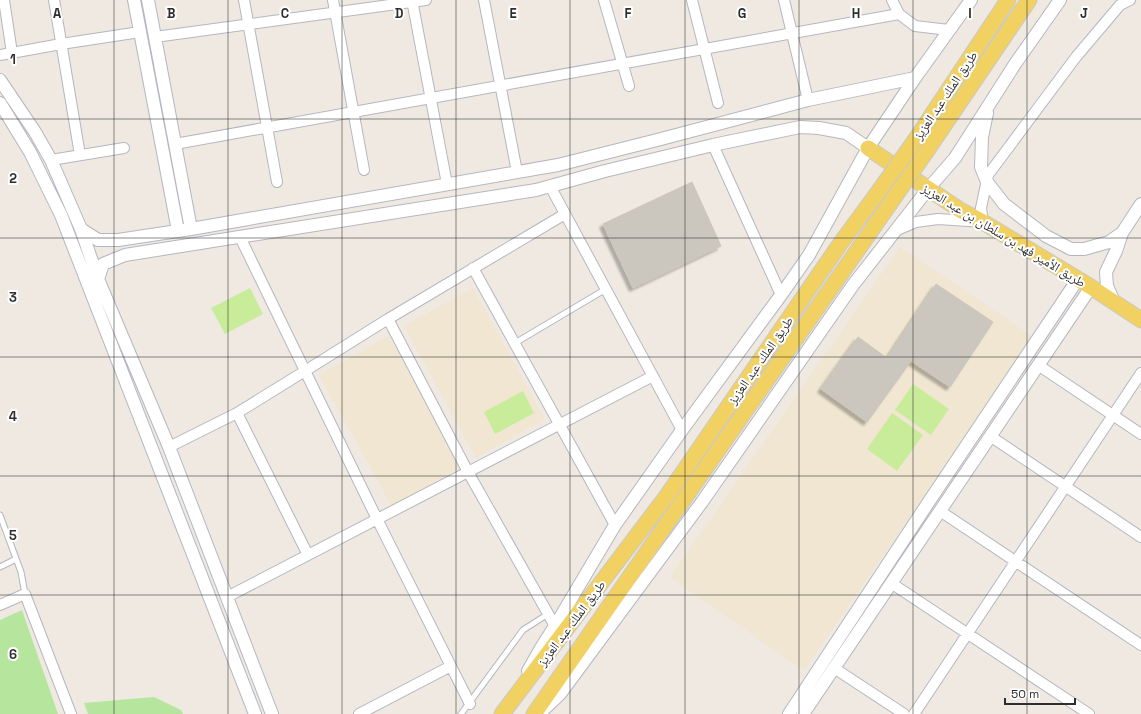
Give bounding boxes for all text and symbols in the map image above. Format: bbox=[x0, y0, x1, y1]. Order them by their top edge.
text: A bbox=[53, 5, 62, 22]
text: B bbox=[167, 5, 176, 22]
text: C bbox=[281, 5, 289, 22]
text: D bbox=[395, 5, 404, 22]
text: E bbox=[509, 5, 517, 22]
text: F bbox=[625, 5, 632, 22]
text: G bbox=[738, 5, 746, 22]
text: H bbox=[852, 5, 860, 22]
text: I bbox=[968, 5, 972, 22]
text: J bbox=[1080, 5, 1088, 22]
street label: طريق الملك عبد العزيز bbox=[909, 48, 981, 144]
text: 1 bbox=[10, 51, 16, 68]
text: 2 bbox=[9, 170, 17, 187]
street label: طريق الأمير فهد بن سلطان بن عبد العزيز bbox=[918, 179, 1089, 291]
text: 3 bbox=[9, 289, 17, 306]
street label: طريق الملك عبد العزيز bbox=[723, 313, 797, 408]
text: 4 bbox=[9, 408, 17, 425]
text: 5 bbox=[9, 527, 17, 544]
street label: طريق الملك عبد العزيز bbox=[533, 577, 609, 670]
text: 6 bbox=[9, 646, 17, 663]
scale bar bbox=[1005, 680, 1075, 706]
text: 50 m bbox=[1011, 686, 1039, 702]

